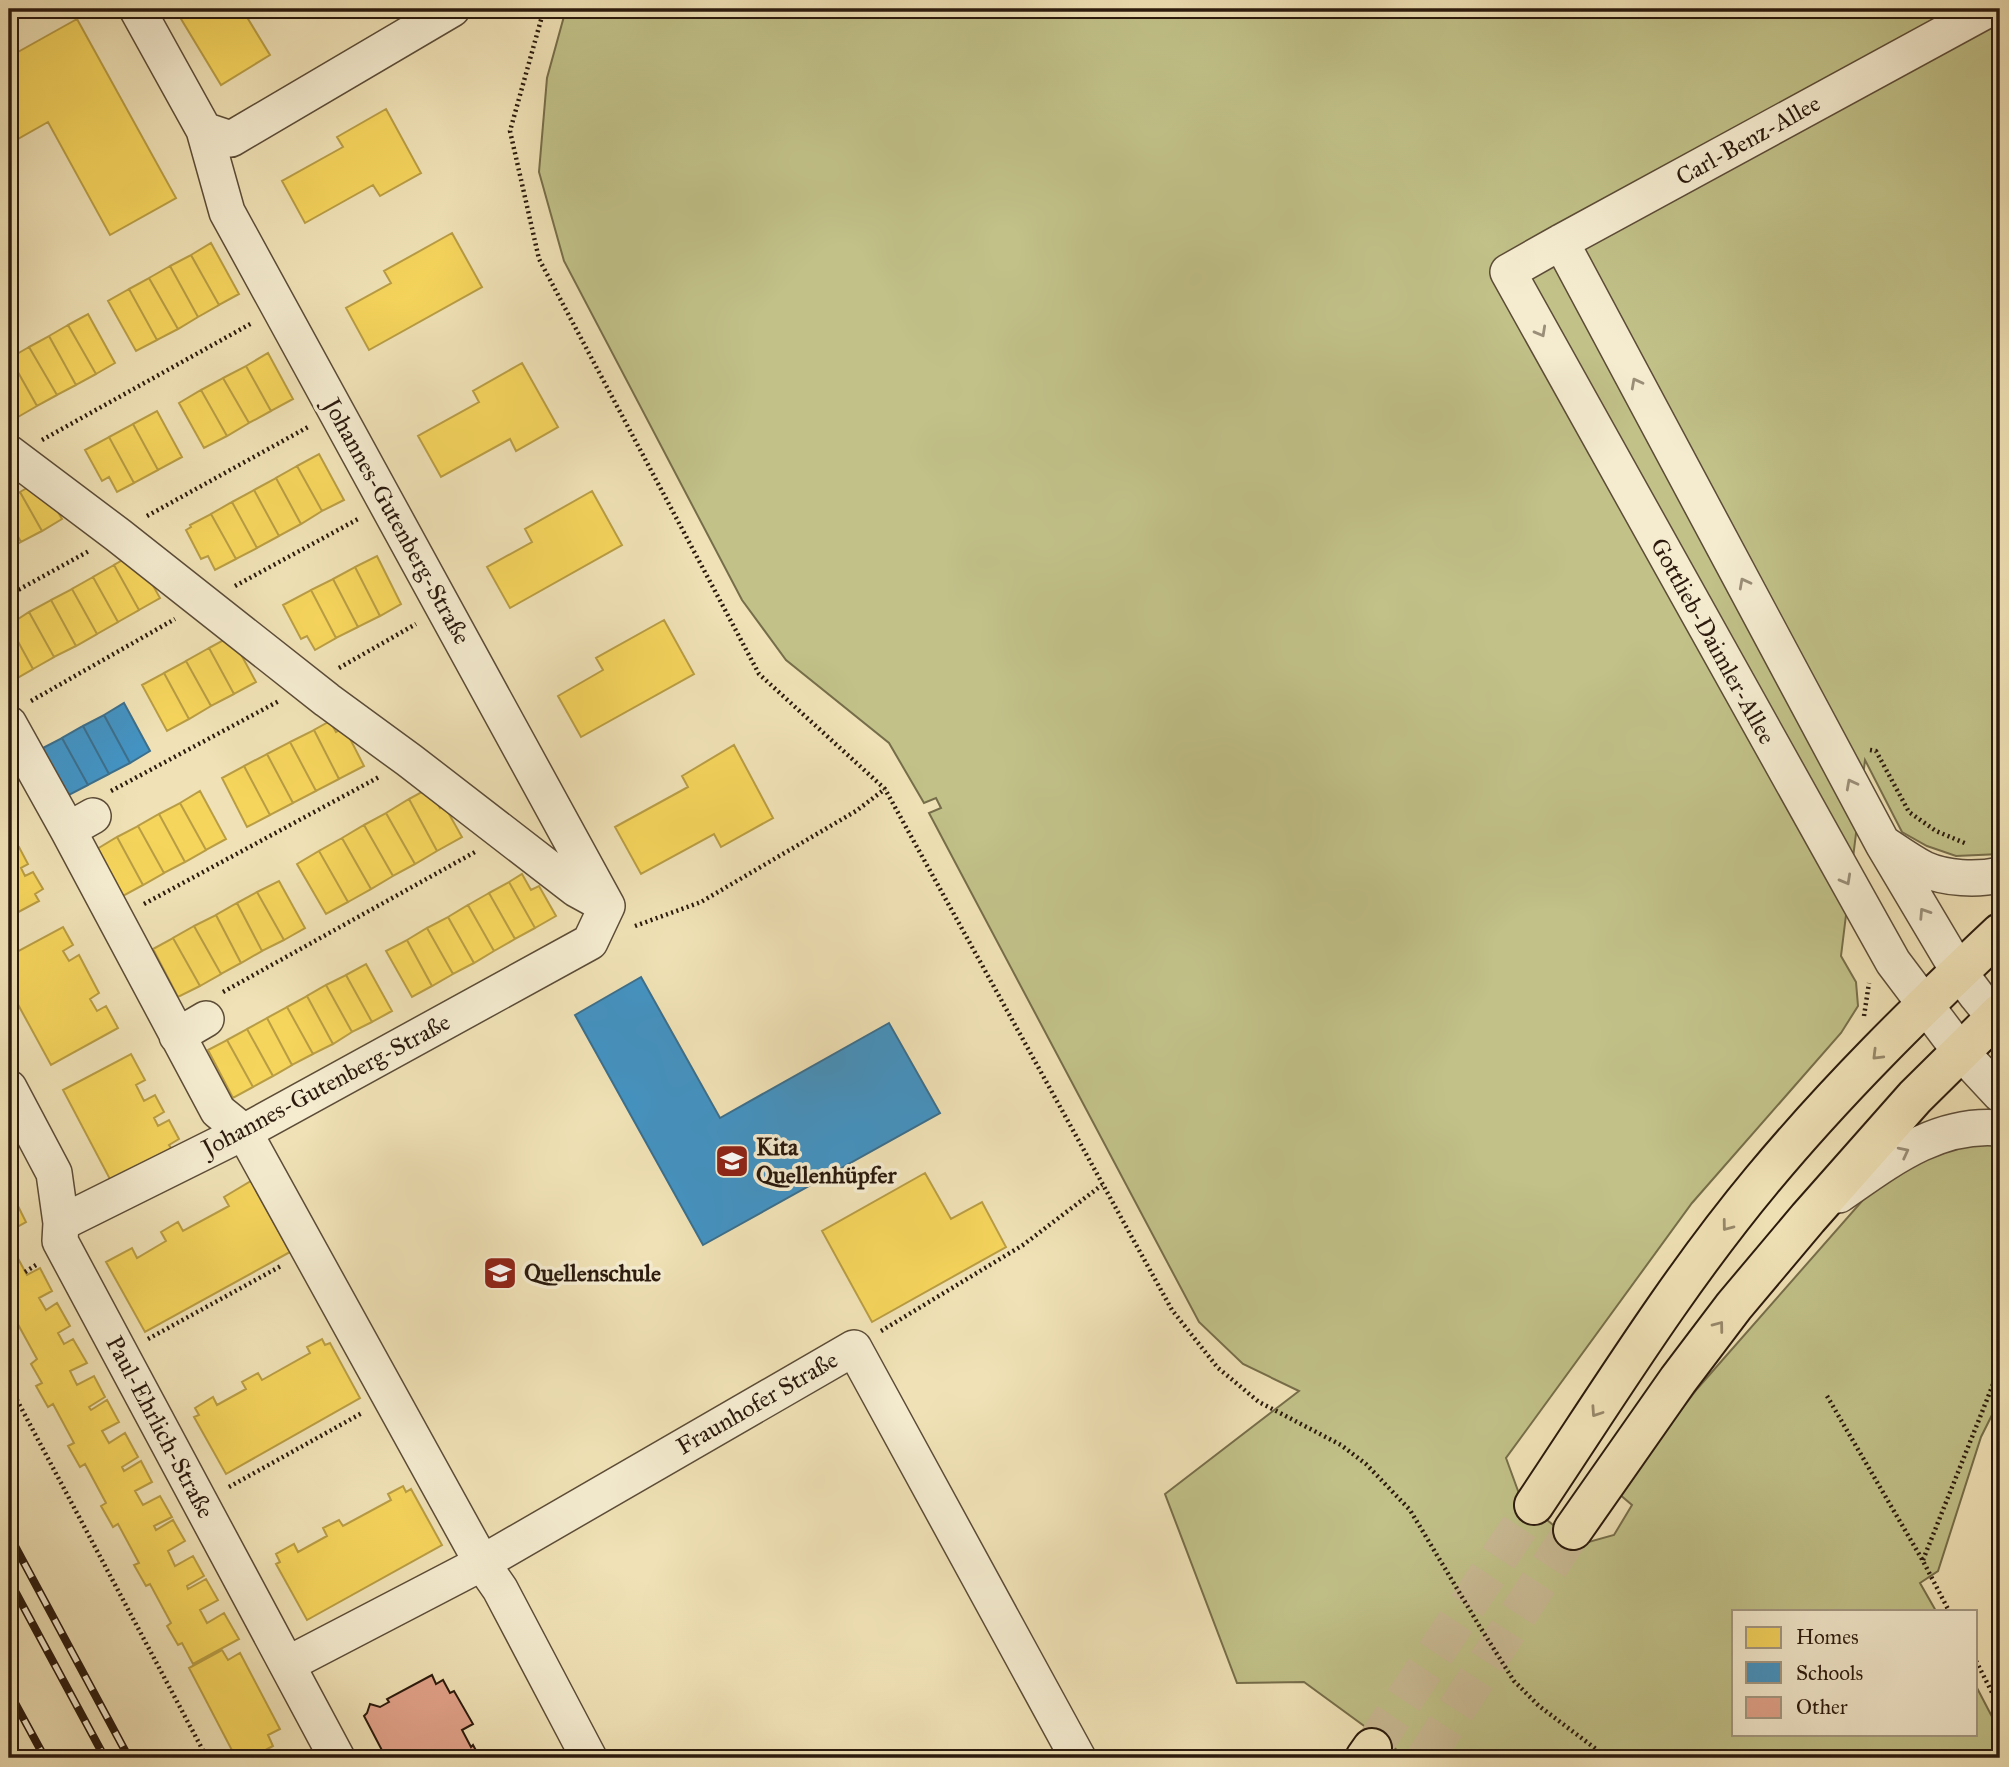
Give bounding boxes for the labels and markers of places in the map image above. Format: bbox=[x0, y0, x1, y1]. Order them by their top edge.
place label: Kita Quellenhüpfer bbox=[756, 1132, 897, 1190]
school or university icon: Kita Quellenhüpfer bbox=[713, 1142, 751, 1180]
school or university icon: Quellenschule bbox=[481, 1254, 519, 1292]
place label: Quellenschule bbox=[524, 1258, 661, 1288]

